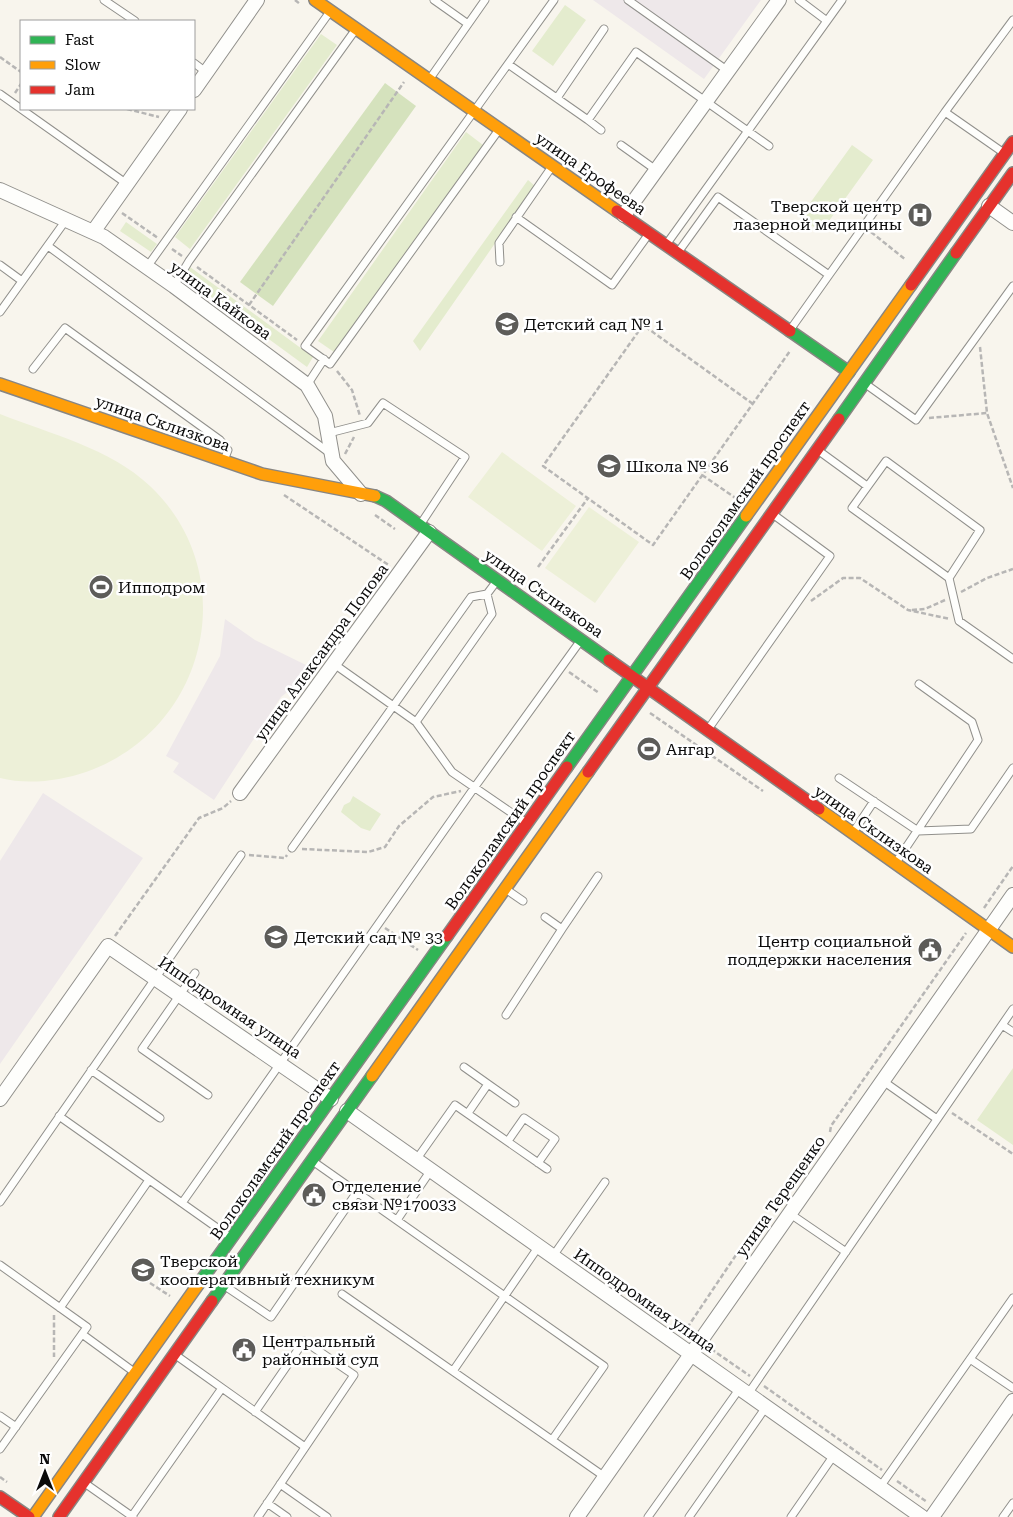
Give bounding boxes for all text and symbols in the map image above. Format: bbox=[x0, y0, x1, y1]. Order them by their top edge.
legend bbox=[20, 20, 195, 110]
text: Fast bbox=[65, 31, 95, 49]
text: Slow bbox=[65, 56, 101, 74]
text: Jam bbox=[65, 81, 95, 99]
street label: улица Ерофеева bbox=[532, 128, 650, 219]
place label: Тверской центр лазерной медицины bbox=[733, 197, 902, 234]
hospital icon: Тверской центр лазерной медицины bbox=[907, 202, 933, 228]
street label: улица Кайкова bbox=[166, 257, 275, 344]
school or university icon: Детский сад № 1 bbox=[494, 311, 520, 337]
place label: Детский сад № 1 bbox=[524, 315, 664, 334]
street label: улица Склизкова bbox=[93, 392, 233, 456]
street label: Волоколамский проспект bbox=[676, 397, 815, 583]
school or university icon: Школа № 36 bbox=[596, 453, 622, 479]
place label: Школа № 36 bbox=[626, 457, 729, 476]
street label: улица Склизкова bbox=[480, 545, 607, 642]
street label: улица Александра Попова bbox=[251, 560, 392, 745]
sports icon: Ипподром bbox=[88, 574, 114, 600]
place label: Ипподром bbox=[118, 578, 205, 597]
street label: Волоколамский проспект bbox=[441, 727, 580, 913]
sports icon: Ангар bbox=[636, 736, 662, 762]
place label: Ангар bbox=[666, 740, 715, 759]
street label: улица Склизкова bbox=[810, 781, 937, 878]
school or university icon: Детский сад № 33 bbox=[263, 924, 289, 950]
place label: Детский сад № 33 bbox=[294, 928, 443, 947]
place label: Центр социальной поддержки населения bbox=[727, 932, 912, 969]
public building icon: Центр социальной поддержки населения bbox=[917, 937, 943, 963]
street label: Ипподромная улица bbox=[155, 952, 305, 1063]
street label: Волоколамский проспект bbox=[206, 1057, 345, 1243]
street label: улица Терещенко bbox=[731, 1132, 830, 1261]
place label: Отделение связи №170033 bbox=[332, 1177, 456, 1214]
public building icon: Отделение связи №170033 bbox=[301, 1182, 327, 1208]
street label: Ипподромная улица bbox=[570, 1244, 719, 1357]
place label: Тверской кооперативный техникум bbox=[160, 1252, 375, 1289]
school or university icon: Тверской кооперативный техникум bbox=[130, 1257, 156, 1283]
place label: Центральный районный суд bbox=[262, 1332, 379, 1369]
public building icon: Центральный районный суд bbox=[231, 1337, 257, 1363]
north arrow bbox=[20, 1447, 70, 1497]
text: N bbox=[40, 1451, 51, 1467]

